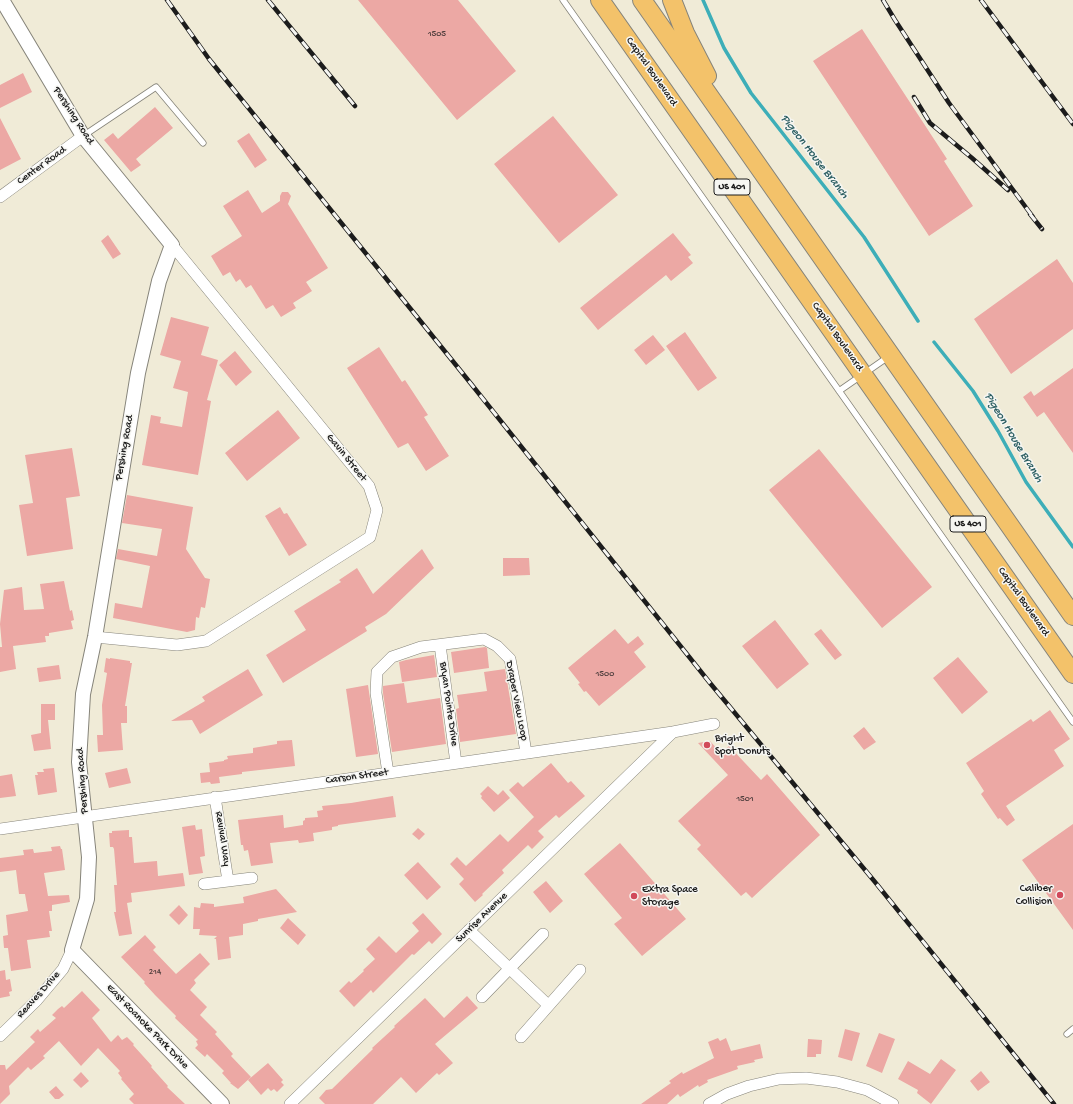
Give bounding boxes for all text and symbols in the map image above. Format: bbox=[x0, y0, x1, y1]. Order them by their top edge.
house number: 1505 bbox=[428, 30, 446, 40]
street label: Capital Boulevard bbox=[622, 35, 680, 109]
street label: Pershing Road bbox=[49, 85, 97, 147]
water label: Pigeon House Branch bbox=[777, 112, 851, 202]
street label: Center Road bbox=[15, 144, 69, 188]
road number: US 401 bbox=[714, 179, 750, 195]
street label: Capital Boulevard bbox=[808, 300, 866, 374]
water label: Pigeon House Branch bbox=[980, 390, 1046, 486]
street label: Pershing Road bbox=[113, 414, 137, 482]
street label: Gavin Street bbox=[323, 432, 369, 484]
road number: US 401 bbox=[950, 516, 986, 532]
street label: Capital Boulevard bbox=[994, 565, 1052, 639]
street label: Draper View Loop bbox=[502, 660, 530, 742]
street label: Bryan Pointe Drive bbox=[436, 661, 460, 747]
house number: 1500 bbox=[596, 670, 614, 680]
place label: Bright Spot Donuts bbox=[715, 732, 770, 758]
marker: Bright Spot Donuts bbox=[702, 740, 712, 750]
street label: Pershing Road bbox=[74, 748, 92, 814]
street label: Carson Street bbox=[325, 766, 389, 788]
house number: 1501 bbox=[736, 795, 754, 805]
street label: Revival Way bbox=[211, 811, 233, 867]
place label: Caliber Collision bbox=[1016, 882, 1052, 908]
place label: Extra Space Storage bbox=[642, 883, 698, 909]
street label: Sunrise Avenue bbox=[453, 890, 511, 946]
marker: Caliber Collision bbox=[1055, 890, 1065, 900]
marker: Extra Space Storage bbox=[629, 891, 639, 901]
house number: 214 bbox=[149, 968, 161, 978]
street label: Reaves Drive bbox=[14, 969, 64, 1021]
street label: East Roanoke Park Drive bbox=[103, 982, 191, 1072]

